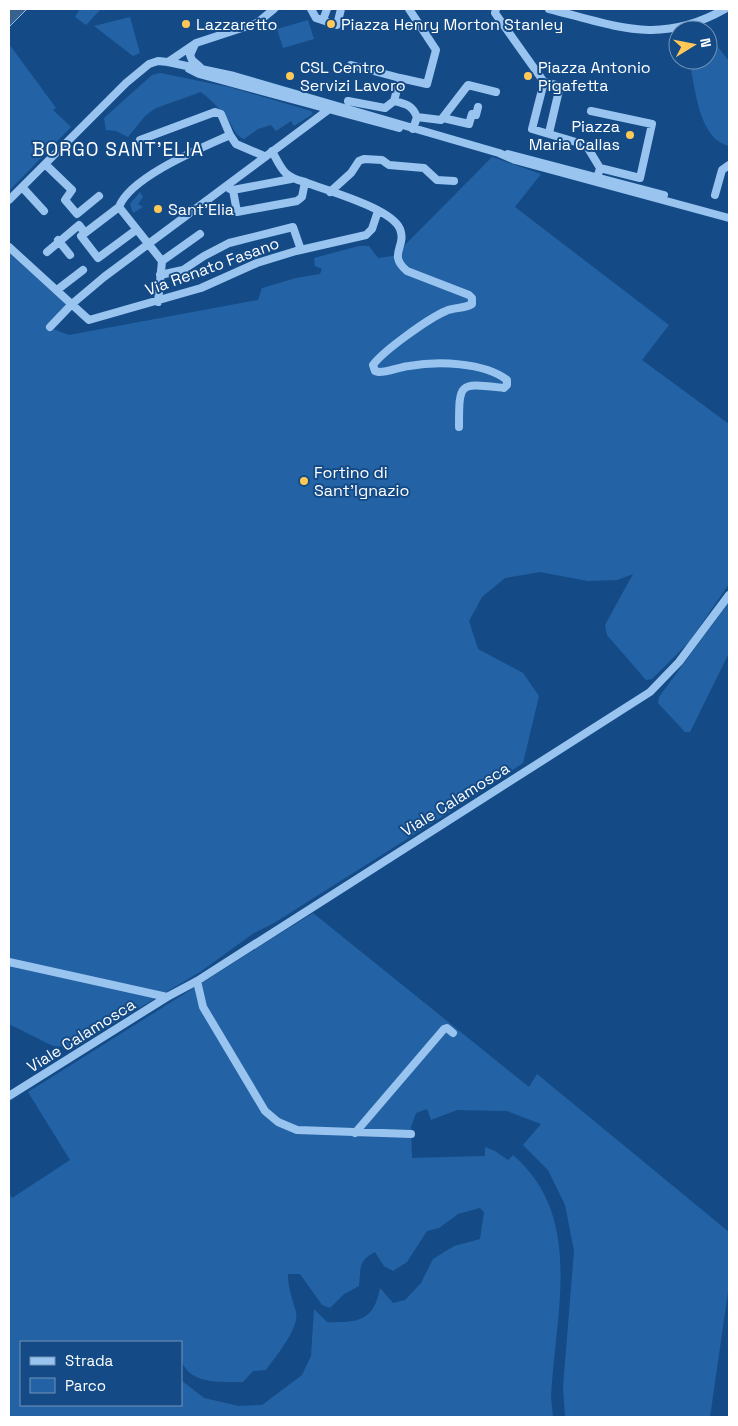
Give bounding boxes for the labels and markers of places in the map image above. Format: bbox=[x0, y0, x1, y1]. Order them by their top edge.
place label: Lazzaretto bbox=[196, 14, 277, 35]
place label: Piazza Henry Morton Stanley bbox=[341, 14, 563, 35]
marker: Lazzaretto bbox=[180, 18, 192, 30]
marker: Piazza Henry Morton Stanley bbox=[325, 18, 337, 30]
place label: CSL Centro Servizi Lavoro bbox=[300, 57, 406, 96]
place label: Piazza Antonio Pigafetta bbox=[538, 57, 651, 96]
marker: CSL Centro Servizi Lavoro bbox=[284, 70, 296, 82]
marker: Piazza Antonio Pigafetta bbox=[522, 70, 534, 82]
place label: Piazza Maria Callas bbox=[529, 116, 620, 155]
marker: Piazza Maria Callas bbox=[624, 129, 636, 141]
place label: Sant'Elia bbox=[168, 199, 234, 220]
marker: Sant'Elia bbox=[152, 203, 164, 215]
place label: Fortino di Sant'Ignazio bbox=[314, 462, 409, 501]
marker: Fortino di Sant'Ignazio bbox=[298, 475, 310, 487]

